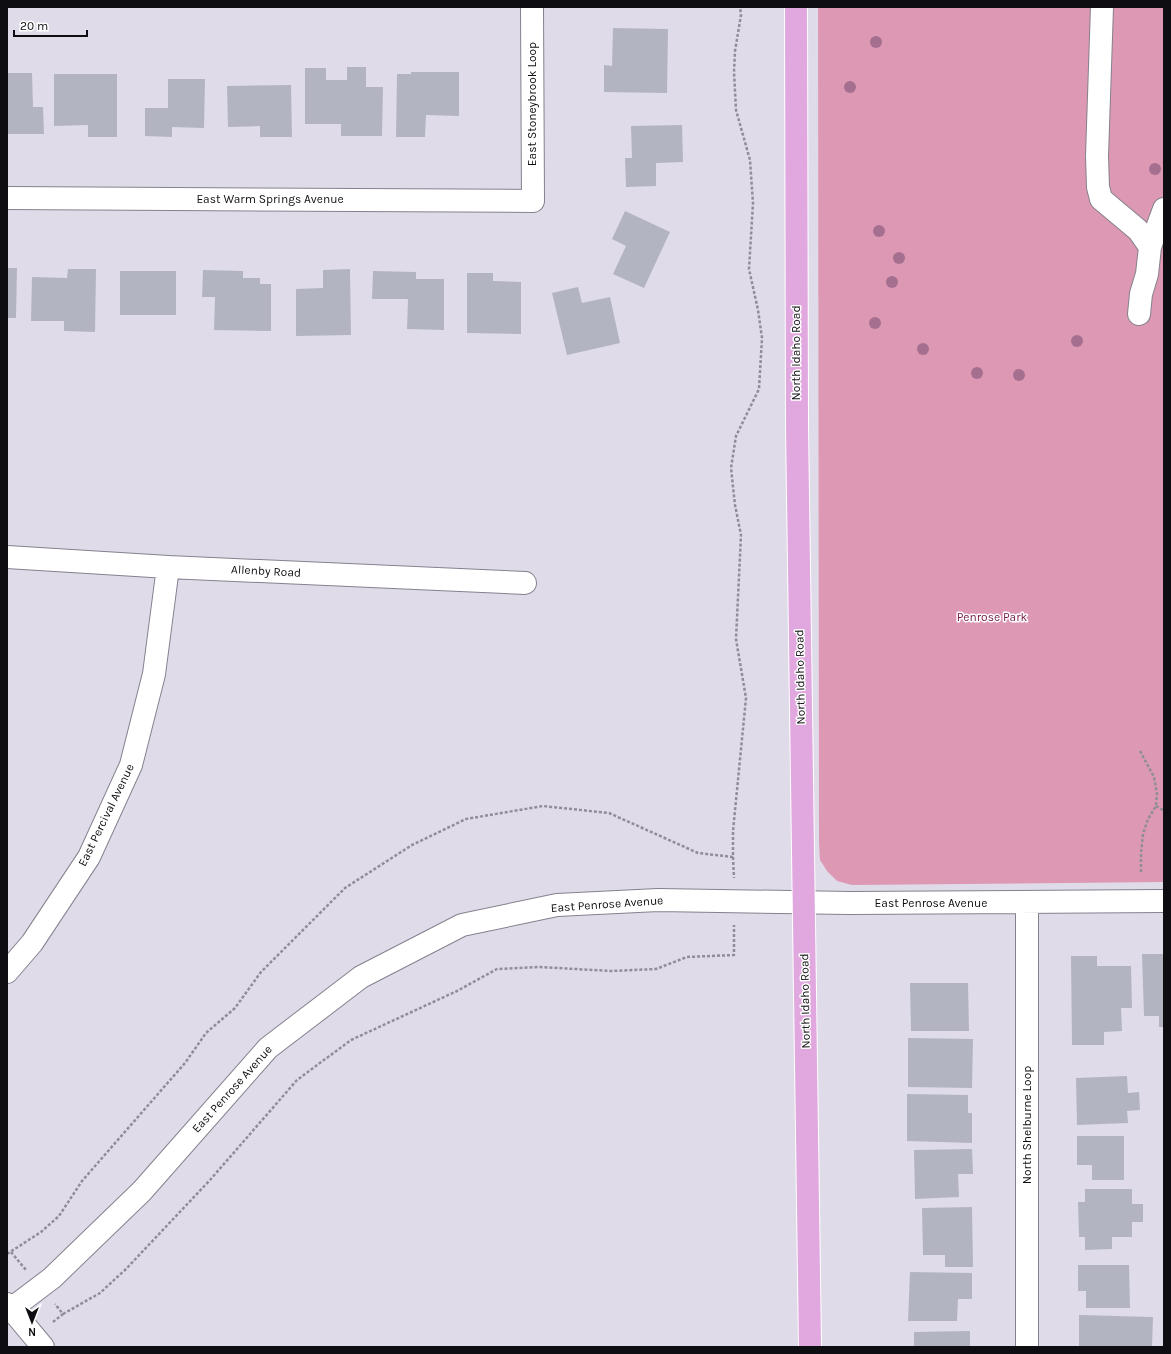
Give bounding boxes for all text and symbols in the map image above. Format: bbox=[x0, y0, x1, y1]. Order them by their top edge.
scale bar bbox=[14, 12, 87, 38]
text: 20 m bbox=[20, 19, 48, 33]
street label: East Stoneybrook Loop bbox=[525, 42, 539, 166]
street label: East Warm Springs Avenue bbox=[196, 192, 344, 206]
street label: North Idaho Road bbox=[789, 305, 803, 401]
street label: Allenby Road bbox=[231, 562, 301, 580]
park label: Penrose Park bbox=[957, 610, 1028, 624]
street label: North Idaho Road bbox=[792, 629, 808, 725]
street label: East Percival Avenue bbox=[75, 761, 137, 869]
street label: East Penrose Avenue bbox=[550, 893, 664, 915]
street label: East Penrose Avenue bbox=[875, 896, 987, 910]
street label: North Idaho Road bbox=[797, 953, 813, 1049]
street label: East Penrose Avenue bbox=[189, 1042, 275, 1136]
street label: North Shelburne Loop bbox=[1020, 1066, 1034, 1184]
north arrow bbox=[12, 1302, 52, 1342]
text: N bbox=[28, 1325, 36, 1338]

